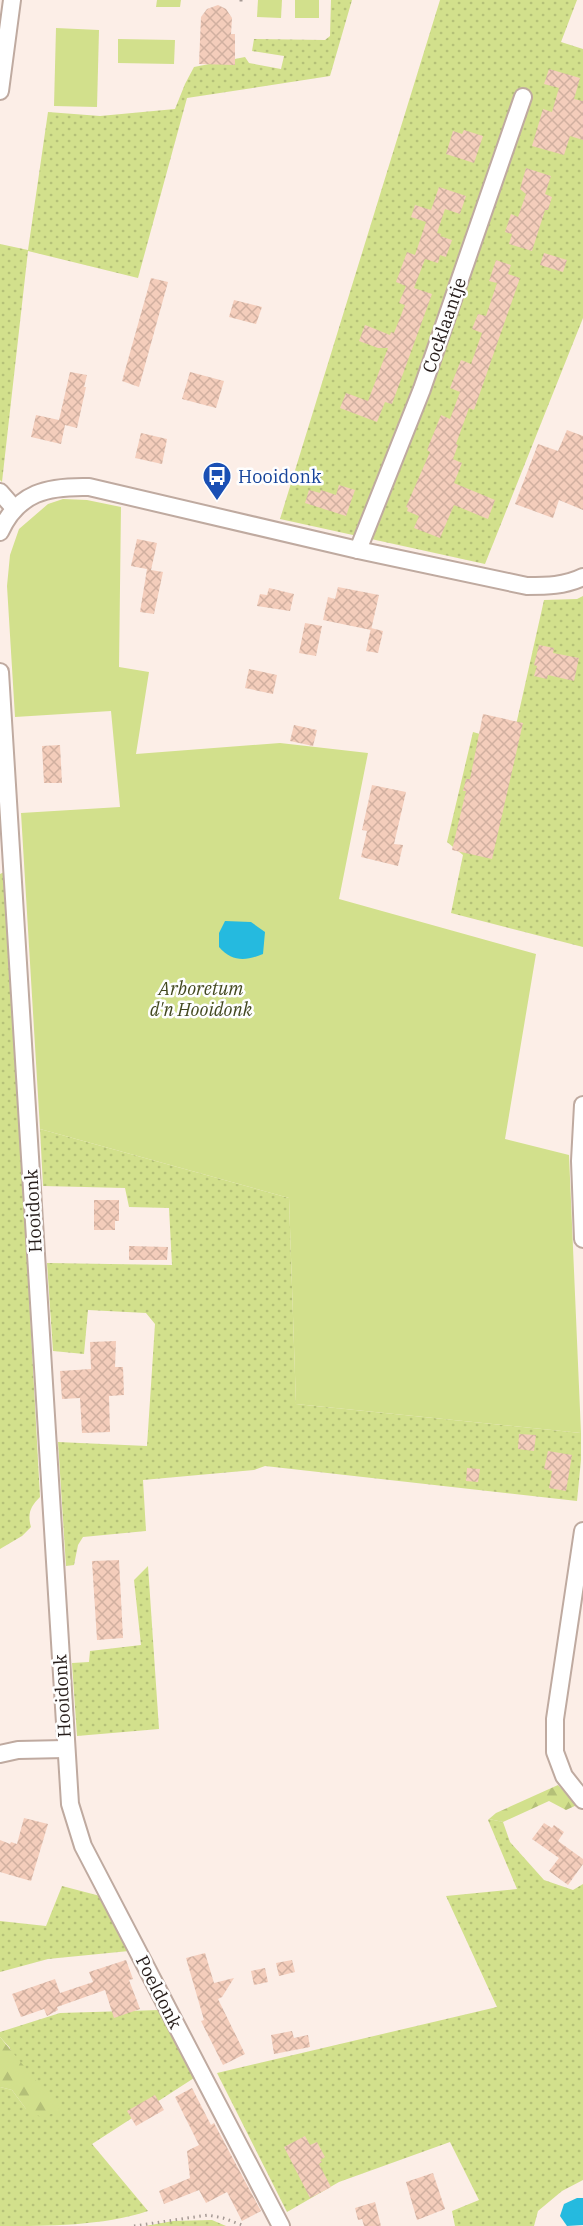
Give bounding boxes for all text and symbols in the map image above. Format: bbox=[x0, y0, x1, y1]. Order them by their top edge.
street label: Cocklaantje bbox=[417, 274, 471, 376]
bus stop icon: Hooidonk bbox=[201, 460, 233, 502]
place label: Hooidonk bbox=[238, 465, 322, 488]
park label: Arboretum d'n Hooidonk bbox=[150, 977, 253, 1021]
street label: Hooidonk bbox=[19, 1168, 47, 1253]
street label: Hooidonk bbox=[48, 1653, 76, 1738]
street label: Poeldonk bbox=[131, 1951, 187, 2033]

